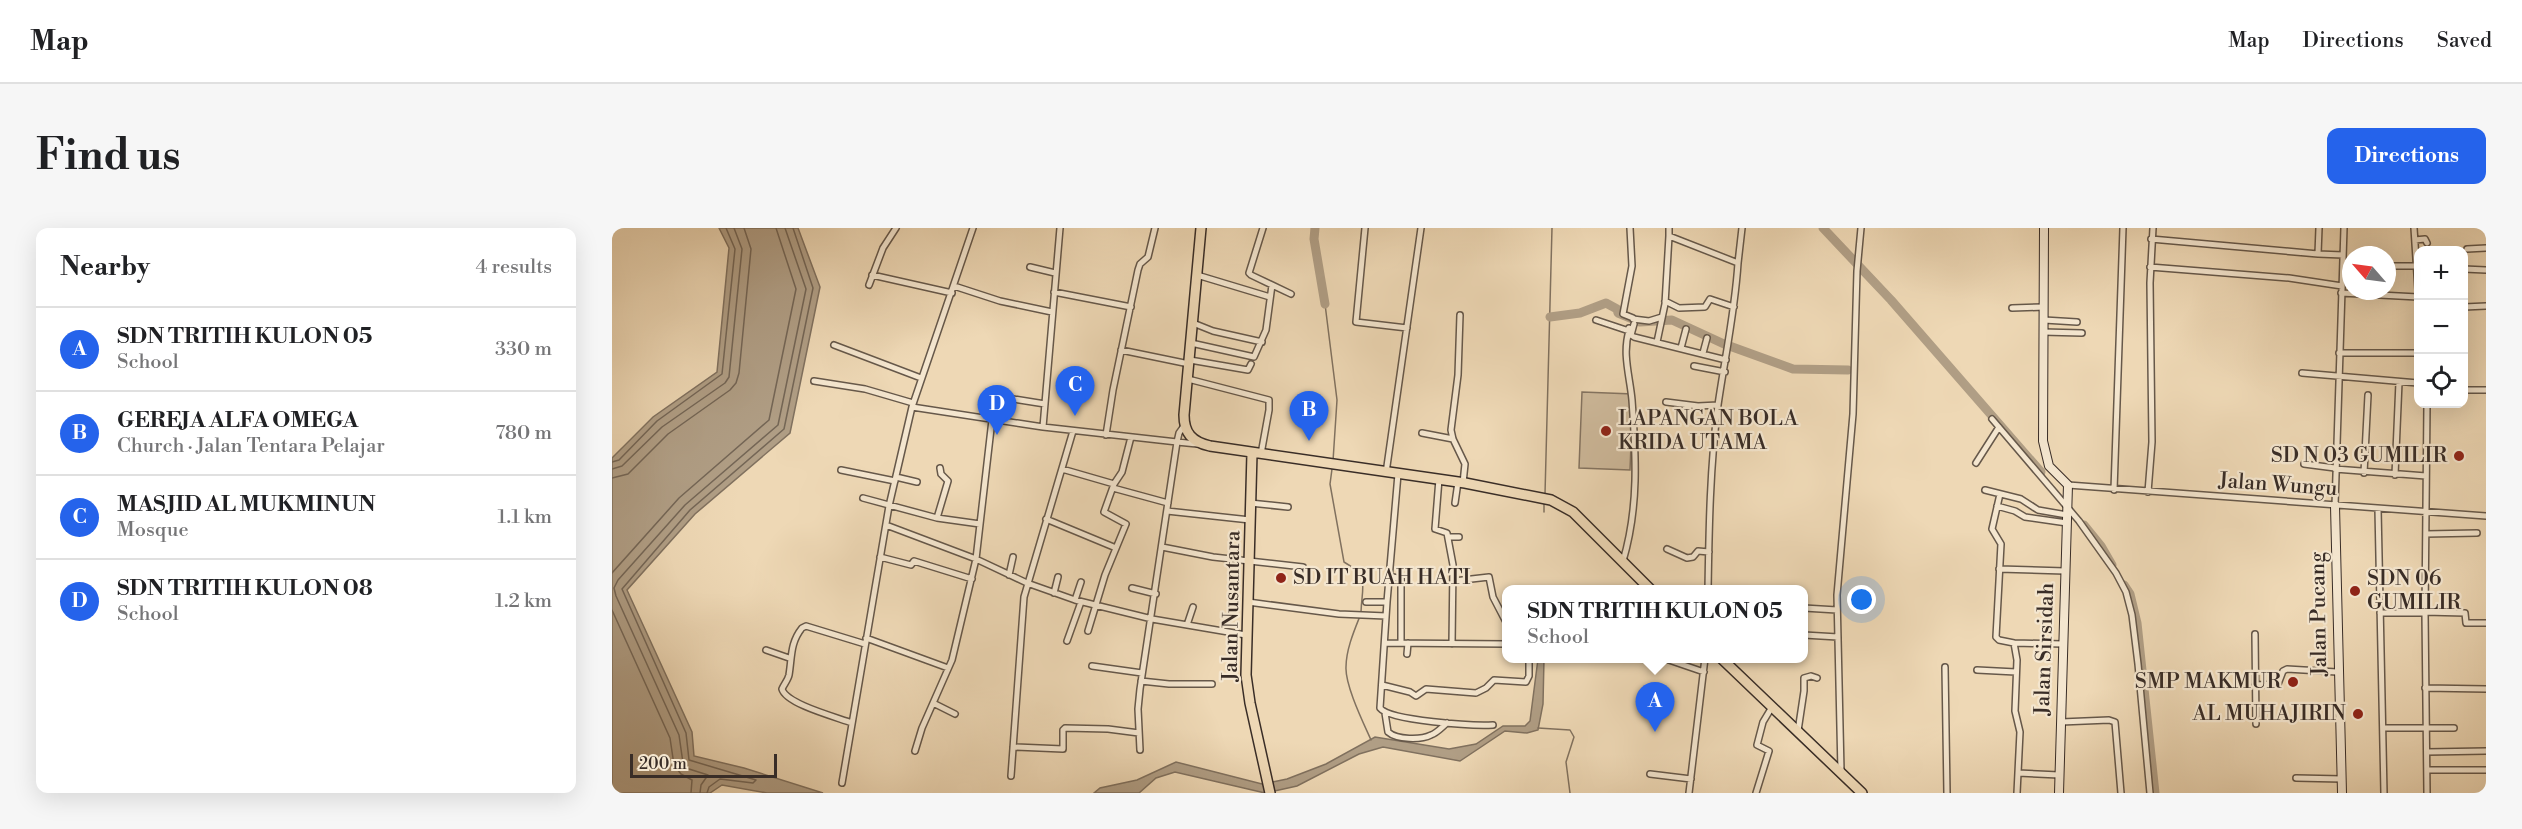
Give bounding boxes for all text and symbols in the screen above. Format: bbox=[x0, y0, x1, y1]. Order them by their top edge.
text: Map bbox=[30, 24, 89, 59]
text: Map bbox=[2228, 28, 2270, 54]
text: Directions bbox=[2303, 28, 2404, 54]
text: Saved bbox=[2437, 28, 2492, 54]
button: Directions bbox=[2327, 128, 2486, 184]
text: Find us bbox=[36, 130, 180, 183]
north arrow bbox=[2342, 246, 2396, 300]
map controls bbox=[2414, 246, 2468, 408]
button: + bbox=[2414, 246, 2468, 300]
text: Nearby bbox=[60, 251, 150, 283]
text: 4 results bbox=[475, 255, 552, 280]
button: − bbox=[2414, 300, 2468, 354]
text: SDN TRITIH KULON 05 bbox=[117, 323, 372, 350]
text: A bbox=[72, 337, 87, 362]
text: 330 m bbox=[495, 337, 552, 362]
text: School bbox=[117, 350, 179, 375]
button: locate bbox=[2414, 354, 2468, 408]
pin: C bbox=[1056, 366, 1094, 416]
pin: D bbox=[978, 386, 1016, 435]
pin: B bbox=[1290, 392, 1328, 441]
place label: LAPANGAN BOLA KRIDA UTAMA bbox=[1618, 406, 1799, 456]
text: GEREJA ALFA OMEGA bbox=[117, 407, 358, 434]
text: B bbox=[72, 421, 87, 446]
text: 780 m bbox=[495, 421, 552, 446]
marker: LAPANGAN BOLA KRIDA UTAMA bbox=[1599, 424, 1613, 438]
text: Church · Jalan Tentara Pelajar bbox=[117, 434, 385, 459]
place label: SD N 03 GUMILIR bbox=[2271, 443, 2447, 469]
marker: SD N 03 GUMILIR bbox=[2452, 449, 2466, 463]
street label: Jalan Wungu bbox=[2217, 468, 2338, 502]
text: MASJID AL MUKMINUN bbox=[117, 491, 376, 518]
text: C bbox=[72, 505, 87, 530]
text: 1.1 km bbox=[498, 505, 552, 530]
text: Mosque bbox=[117, 518, 189, 543]
street label: Jalan Nusantara bbox=[1218, 530, 1246, 683]
street label: Jalan Pucang bbox=[2305, 551, 2333, 677]
place label: SD IT BUAH HATI bbox=[1293, 565, 1471, 591]
place label: SDN 06 GUMILIR bbox=[2367, 566, 2461, 616]
marker: SD IT BUAH HATI bbox=[1274, 571, 1288, 585]
text: SDN TRITIH KULON 08 bbox=[117, 575, 373, 602]
street label: Jalan Sirsidah bbox=[2030, 582, 2060, 717]
marker: SDN 06 GUMILIR bbox=[2348, 584, 2362, 598]
popup bbox=[1502, 585, 1808, 663]
your location bbox=[1847, 585, 1876, 614]
text: D bbox=[72, 589, 87, 614]
text: 1.2 km bbox=[495, 589, 552, 614]
text: SDN TRITIH KULON 05 bbox=[1527, 598, 1783, 625]
text: School bbox=[117, 602, 179, 627]
text: School bbox=[1527, 625, 1589, 650]
place label: SMP MAKMUR bbox=[2135, 669, 2281, 695]
marker: SMP MAKMUR bbox=[2286, 675, 2300, 689]
pin: A bbox=[1636, 682, 1674, 732]
place label: AL MUHAJIRIN bbox=[2191, 701, 2346, 727]
marker: AL MUHAJIRIN bbox=[2351, 707, 2365, 721]
scale bar bbox=[630, 751, 777, 778]
text: 200 m bbox=[639, 754, 687, 774]

